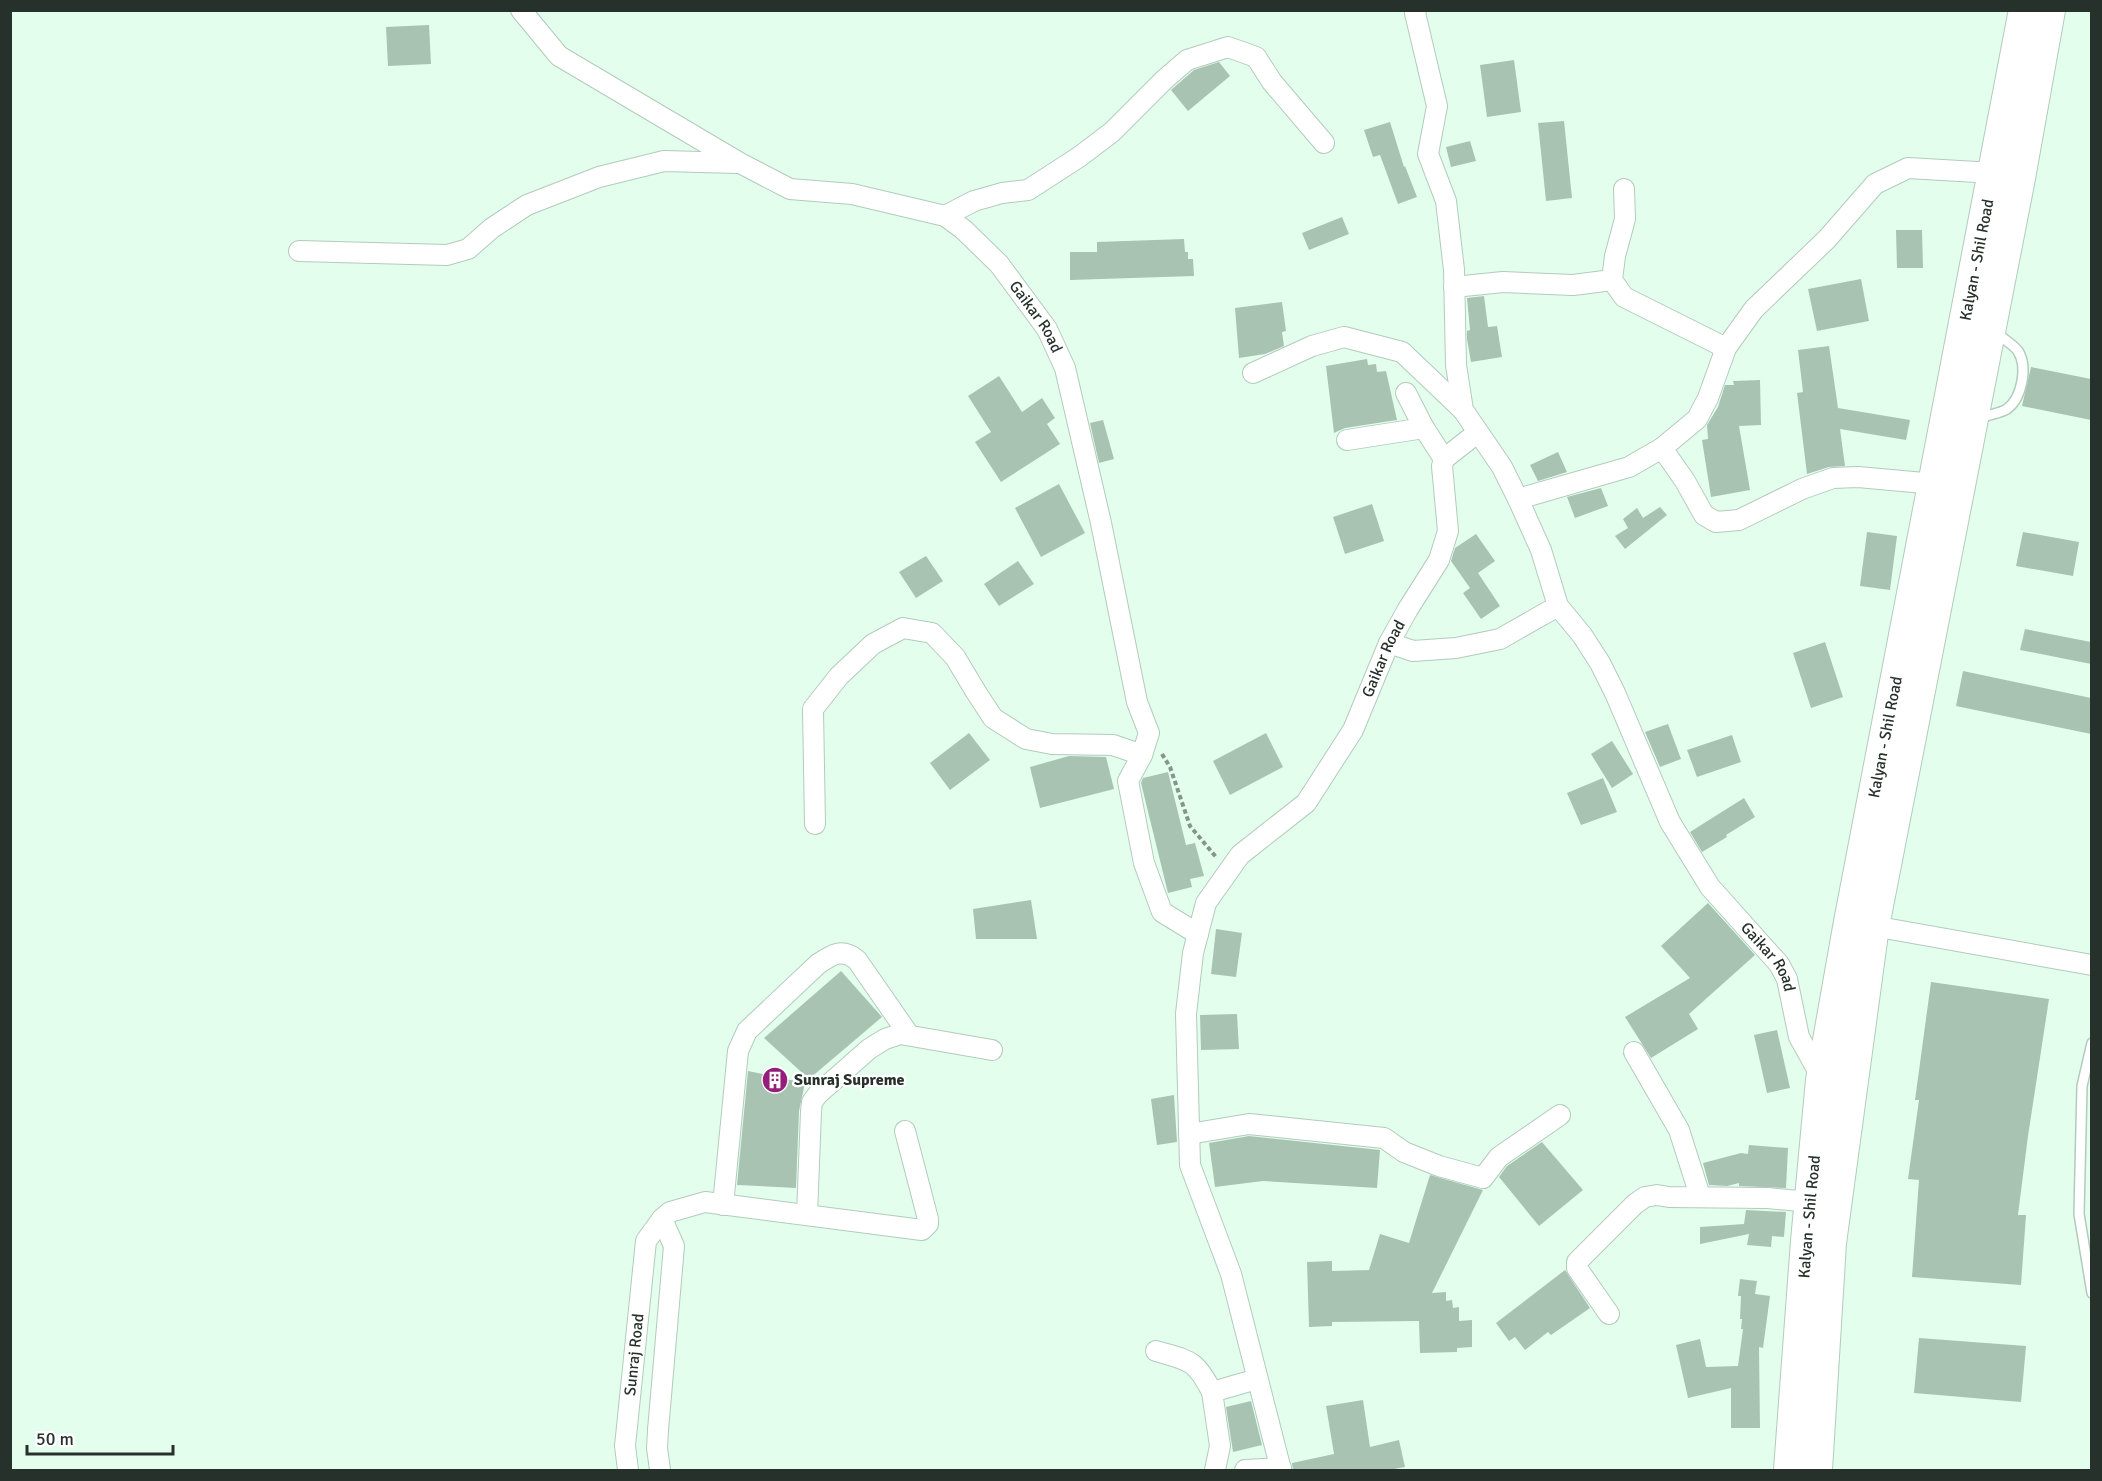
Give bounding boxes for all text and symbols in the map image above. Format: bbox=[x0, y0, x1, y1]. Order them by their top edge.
street label: Kalyan - Shil Road bbox=[1956, 197, 1999, 322]
street label: Gaikar Road bbox=[1005, 277, 1067, 356]
street label: Gaikar Road bbox=[1358, 617, 1410, 700]
street label: Kalyan - Shil Road bbox=[1864, 675, 1907, 800]
street label: Gaikar Road bbox=[1736, 918, 1799, 993]
building icon: Sunraj Supreme bbox=[760, 1065, 790, 1095]
place label: Sunraj Supreme bbox=[794, 1070, 905, 1090]
street label: Kalyan - Shil Road bbox=[1794, 1154, 1825, 1279]
street label: Sunraj Road bbox=[620, 1313, 649, 1397]
scale bar bbox=[27, 1418, 172, 1456]
text: 50 m bbox=[36, 1428, 74, 1450]

